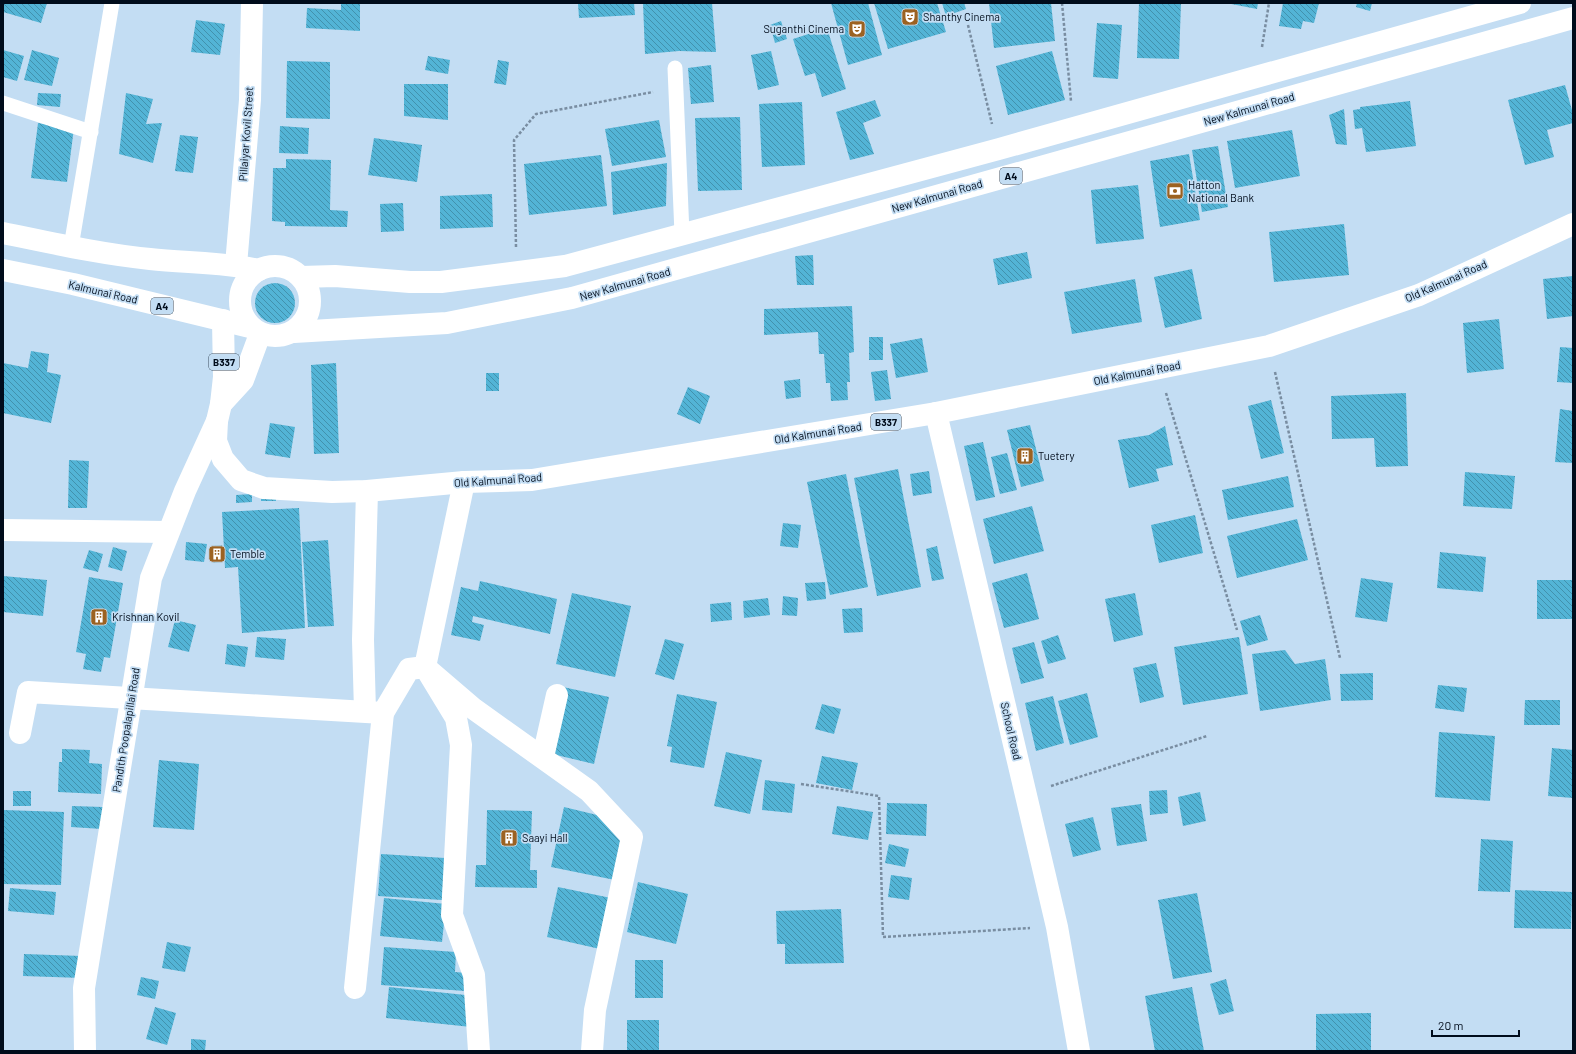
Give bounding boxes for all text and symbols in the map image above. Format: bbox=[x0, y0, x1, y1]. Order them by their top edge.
theatre icon: Shanthy Cinema bbox=[900, 7, 920, 27]
place label: Shanthy Cinema bbox=[923, 10, 1000, 23]
theatre icon: Suganthi Cinema bbox=[847, 19, 867, 39]
place label: Suganthi Cinema bbox=[763, 22, 844, 35]
street label: Pillaiyar Kovil Street bbox=[236, 86, 255, 182]
street label: New Kalmunai Road bbox=[1202, 89, 1296, 128]
road number: A4 bbox=[1000, 168, 1022, 184]
street label: New Kalmunai Road bbox=[890, 176, 984, 215]
place label: Hatton National Bank bbox=[1188, 178, 1254, 204]
bank icon: Hatton National Bank bbox=[1165, 181, 1185, 201]
street label: Old Kalmunai Road bbox=[1403, 257, 1489, 304]
street label: New Kalmunai Road bbox=[578, 264, 672, 303]
street label: Kalmunai Road bbox=[67, 277, 139, 306]
road number: A4 bbox=[151, 298, 173, 314]
road number: B337 bbox=[209, 354, 239, 370]
street label: Old Kalmunai Road bbox=[1092, 358, 1181, 387]
road number: B337 bbox=[871, 414, 901, 430]
street label: Old Kalmunai Road bbox=[773, 419, 863, 446]
building icon: Tuetery bbox=[1015, 446, 1035, 466]
place label: Tuetery bbox=[1038, 449, 1075, 462]
street label: Old Kalmunai Road bbox=[453, 470, 542, 489]
building icon: Temble bbox=[207, 544, 227, 564]
place label: Temble bbox=[230, 547, 265, 560]
building icon: Krishnan Kovil bbox=[89, 607, 109, 627]
place label: Krishnan Kovil bbox=[112, 610, 179, 623]
street label: Pandith Poopalapillai Road bbox=[109, 667, 142, 793]
street label: School Road bbox=[999, 701, 1024, 761]
building icon: Saayi Hall bbox=[499, 828, 519, 848]
place label: Saayi Hall bbox=[522, 831, 568, 844]
scale bar bbox=[1432, 1012, 1519, 1038]
text: 20 m bbox=[1438, 1018, 1464, 1032]

